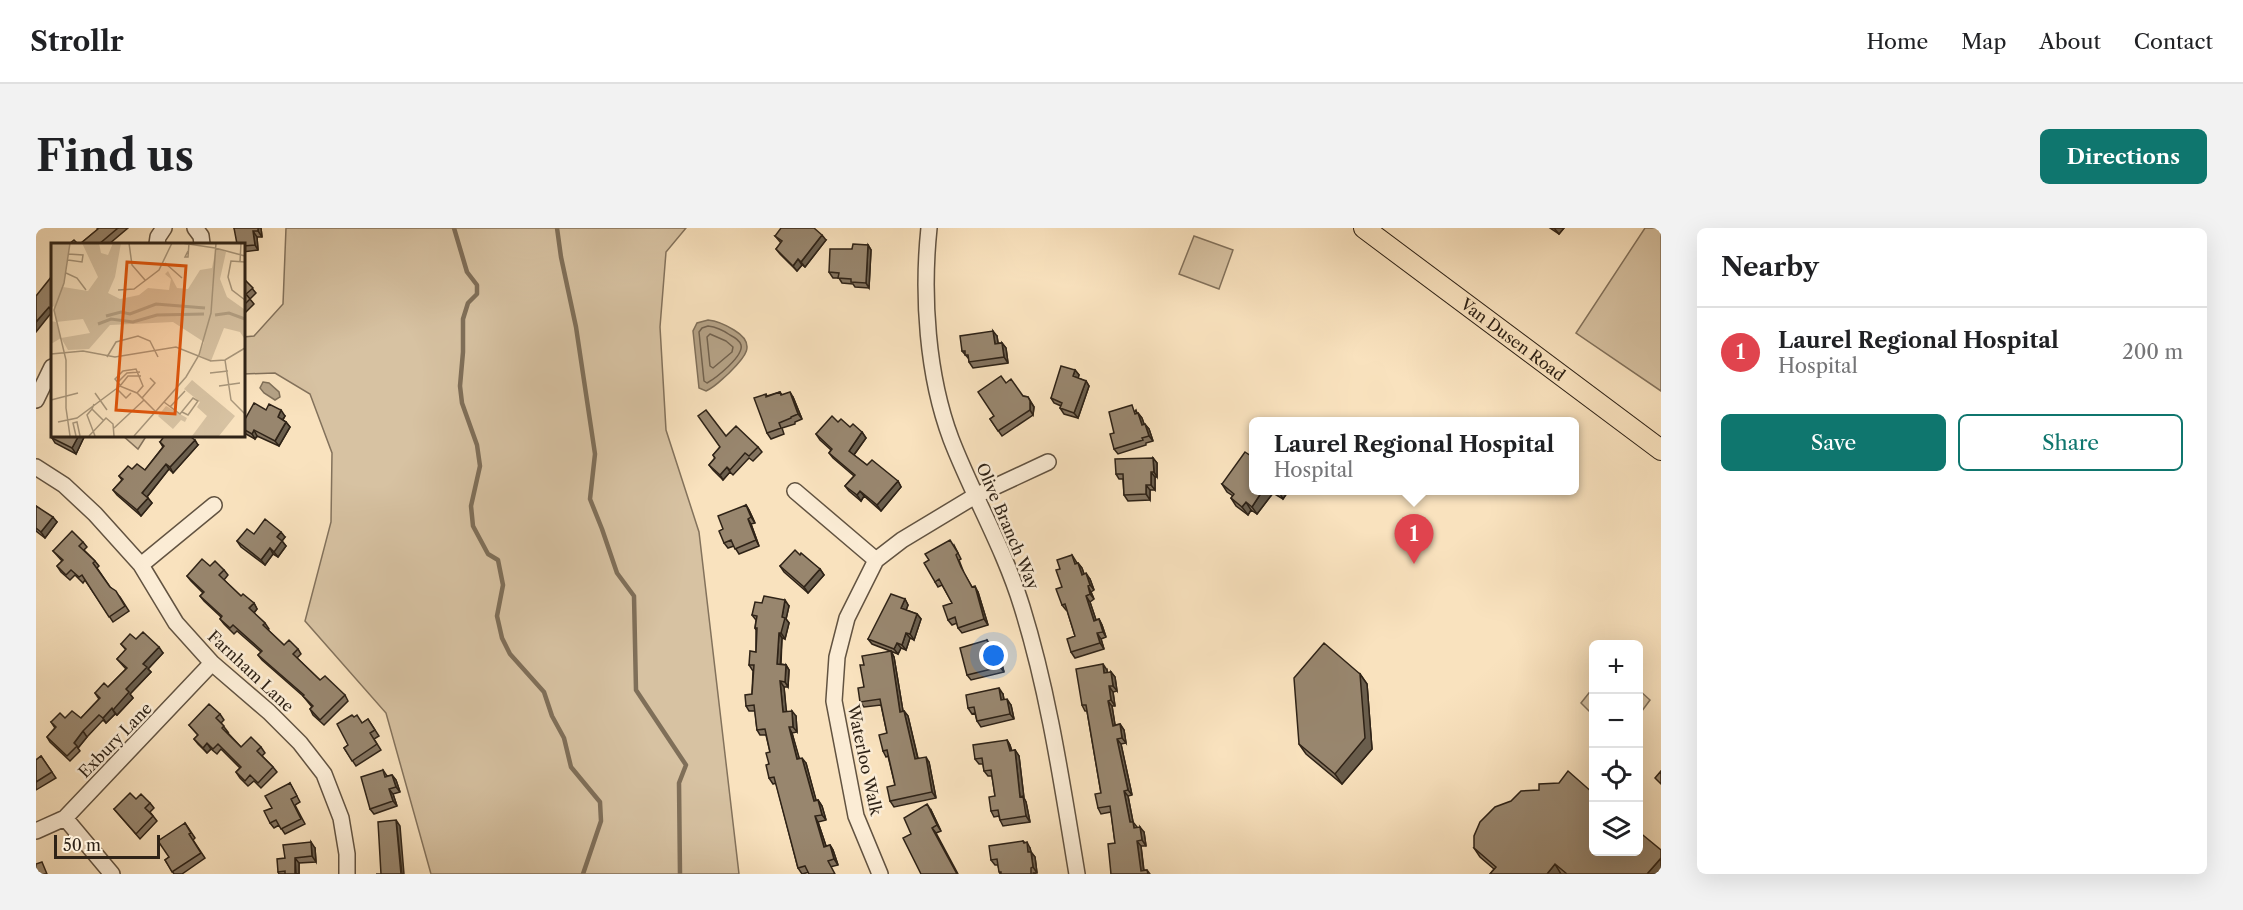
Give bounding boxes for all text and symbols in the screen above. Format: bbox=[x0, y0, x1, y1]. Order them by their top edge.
text: Strollr bbox=[30, 24, 124, 58]
text: Home bbox=[1867, 29, 1928, 54]
text: Map bbox=[1961, 29, 2006, 54]
text: About bbox=[2039, 29, 2101, 54]
text: Contact bbox=[2134, 29, 2213, 54]
button: Directions bbox=[2040, 129, 2207, 184]
text: Find us bbox=[36, 130, 194, 182]
inset map bbox=[51, 243, 244, 436]
text: Nearby bbox=[1721, 251, 1819, 283]
street label: Van Dusen Road bbox=[1456, 293, 1569, 385]
text: Laurel Regional Hospital bbox=[1778, 327, 2059, 354]
text: 1 bbox=[1736, 340, 1745, 364]
text: 200 m bbox=[2122, 340, 2183, 364]
text: Hospital bbox=[1778, 354, 1858, 378]
button: Save bbox=[1721, 414, 1946, 471]
button: Share bbox=[1958, 414, 2183, 471]
popup bbox=[1249, 417, 1579, 495]
text: Laurel Regional Hospital bbox=[1274, 431, 1554, 458]
text: Hospital bbox=[1274, 458, 1353, 482]
street label: Olive Branch Way bbox=[972, 460, 1044, 593]
pin: 1 bbox=[1394, 514, 1434, 564]
street label: Farnham Lane bbox=[204, 626, 298, 716]
map controls bbox=[1589, 640, 1643, 856]
button: + bbox=[1589, 640, 1643, 694]
your location bbox=[979, 641, 1008, 670]
button: − bbox=[1589, 694, 1643, 748]
street label: Exbury Lane bbox=[74, 698, 156, 782]
street label: Waterloo Walk bbox=[843, 702, 887, 818]
button: locate bbox=[1589, 748, 1643, 802]
button: layers bbox=[1589, 802, 1643, 856]
scale bar bbox=[54, 832, 160, 860]
text: 50 m bbox=[63, 835, 101, 855]

